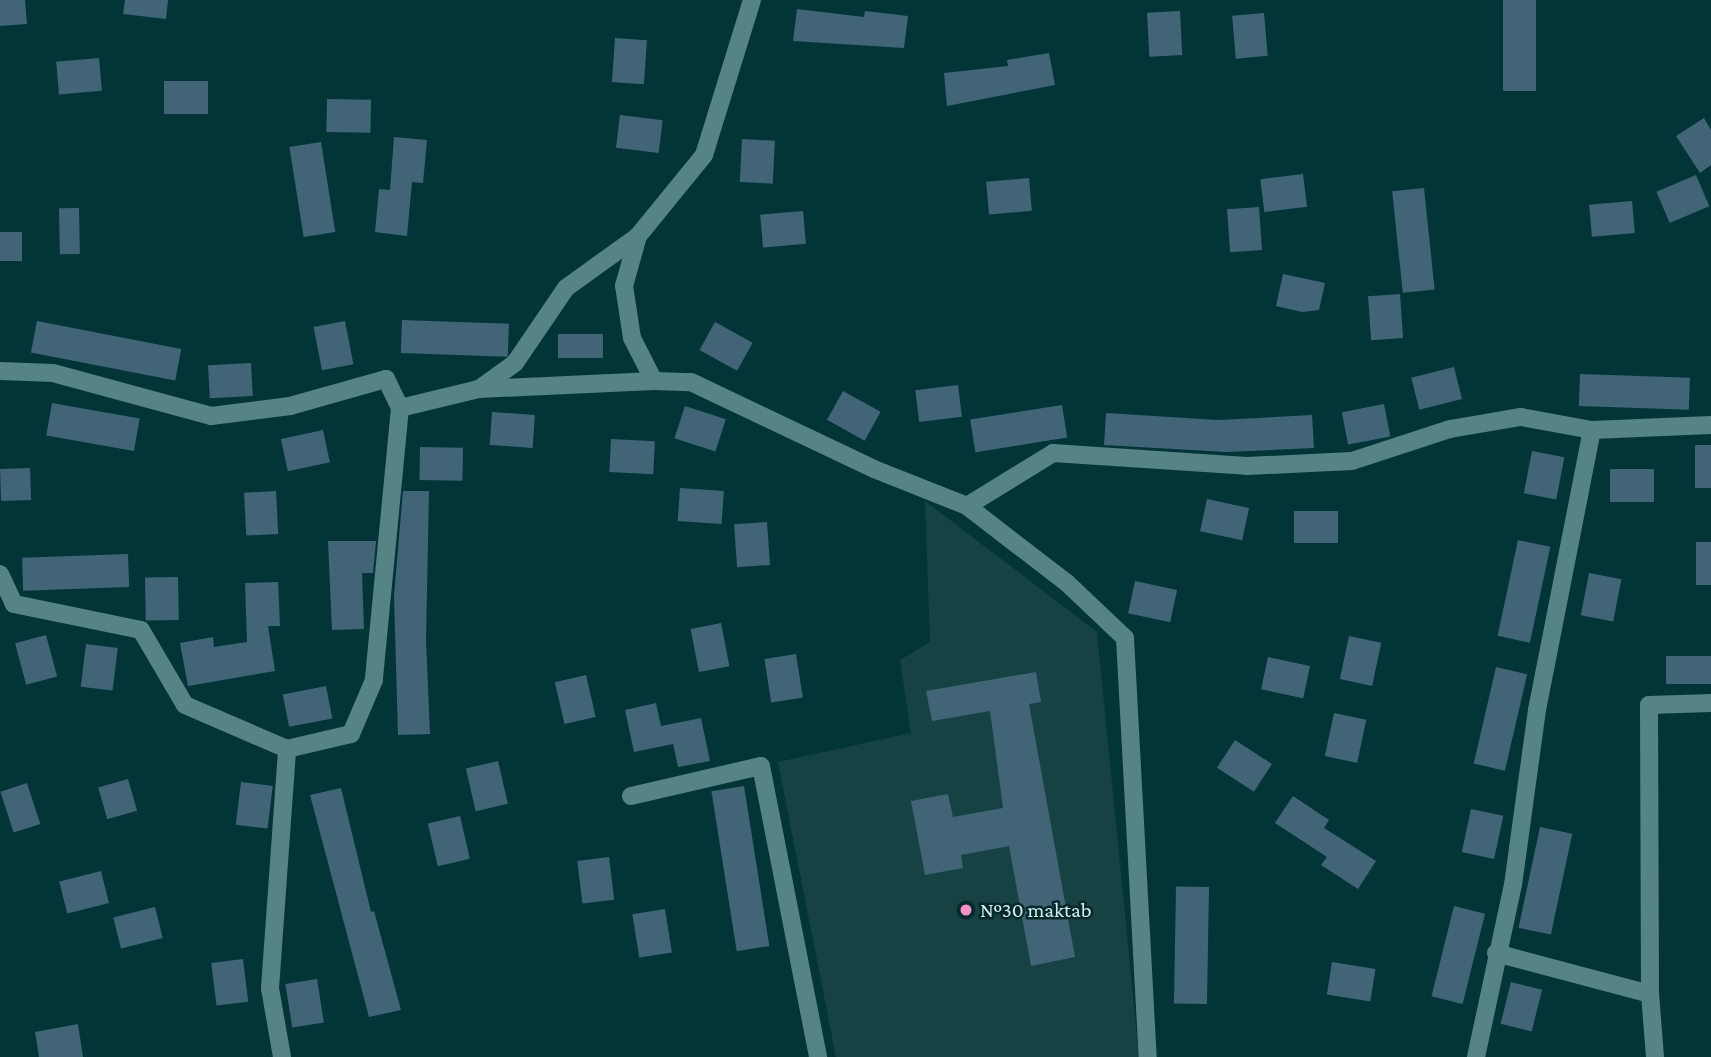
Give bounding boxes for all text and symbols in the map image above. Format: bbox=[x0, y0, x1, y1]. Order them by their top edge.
place label: №30 maktab bbox=[980, 897, 1091, 923]
marker: №30 maktab bbox=[958, 902, 974, 918]

